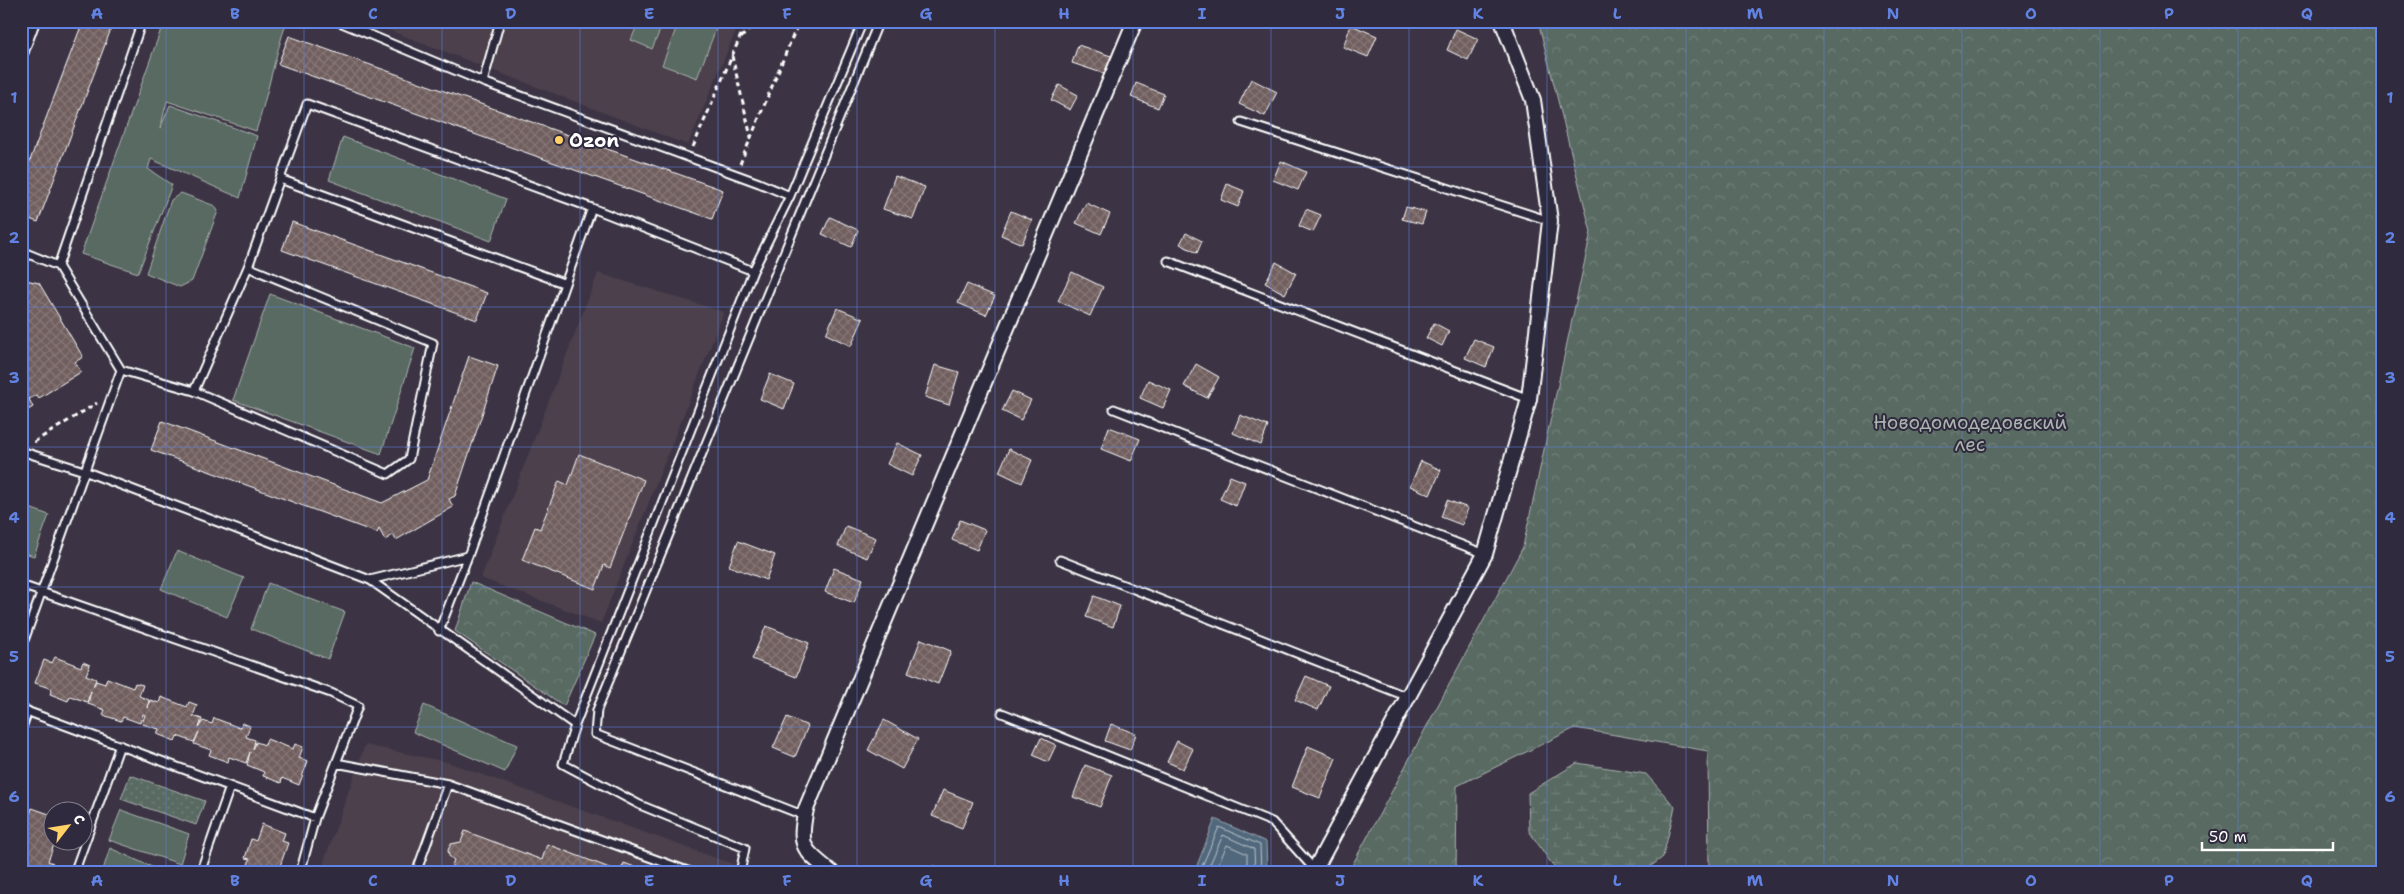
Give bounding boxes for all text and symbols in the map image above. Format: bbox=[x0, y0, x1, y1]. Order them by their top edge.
text: A bbox=[91, 3, 103, 24]
text: B bbox=[230, 3, 240, 24]
text: C bbox=[368, 3, 378, 24]
text: D bbox=[505, 3, 517, 24]
text: E bbox=[644, 3, 654, 24]
text: F bbox=[782, 3, 792, 24]
text: G bbox=[920, 3, 933, 24]
text: H bbox=[1058, 3, 1070, 24]
text: I bbox=[1198, 3, 1207, 24]
text: J bbox=[1335, 3, 1345, 24]
text: K bbox=[1473, 3, 1484, 24]
text: L bbox=[1613, 3, 1622, 24]
text: M bbox=[1747, 3, 1764, 24]
text: N bbox=[1887, 3, 1899, 24]
text: O bbox=[2025, 3, 2037, 24]
text: P bbox=[2164, 3, 2174, 24]
text: Q bbox=[2301, 3, 2313, 24]
text: 1 bbox=[10, 87, 18, 108]
text: 1 bbox=[2386, 87, 2394, 108]
place label: Ozon bbox=[569, 128, 619, 153]
marker: Ozon bbox=[553, 134, 565, 146]
text: 2 bbox=[8, 227, 20, 248]
text: 2 bbox=[2384, 227, 2396, 248]
text: 3 bbox=[8, 367, 20, 388]
text: 3 bbox=[2384, 367, 2396, 388]
park label: Новодомодедовский лес bbox=[1873, 410, 2067, 457]
text: 4 bbox=[8, 507, 20, 528]
text: 4 bbox=[2384, 507, 2396, 528]
text: 5 bbox=[9, 646, 19, 667]
text: 5 bbox=[2385, 646, 2395, 667]
text: 6 bbox=[8, 786, 20, 807]
text: 6 bbox=[2384, 786, 2396, 807]
north arrow bbox=[42, 802, 92, 852]
text: С bbox=[69, 811, 89, 828]
scale bar bbox=[2202, 819, 2333, 851]
text: 50 m bbox=[2209, 827, 2247, 847]
text: A bbox=[91, 870, 103, 891]
text: B bbox=[230, 870, 240, 891]
text: C bbox=[368, 870, 378, 891]
text: D bbox=[505, 870, 517, 891]
text: E bbox=[644, 870, 654, 891]
text: F bbox=[782, 870, 792, 891]
text: G bbox=[920, 870, 933, 891]
text: H bbox=[1058, 870, 1070, 891]
text: I bbox=[1198, 870, 1207, 891]
text: J bbox=[1335, 870, 1345, 891]
text: K bbox=[1473, 870, 1484, 891]
text: L bbox=[1613, 870, 1622, 891]
text: M bbox=[1747, 870, 1764, 891]
text: N bbox=[1887, 870, 1899, 891]
text: O bbox=[2025, 870, 2037, 891]
text: P bbox=[2164, 870, 2174, 891]
text: Q bbox=[2301, 870, 2313, 891]

